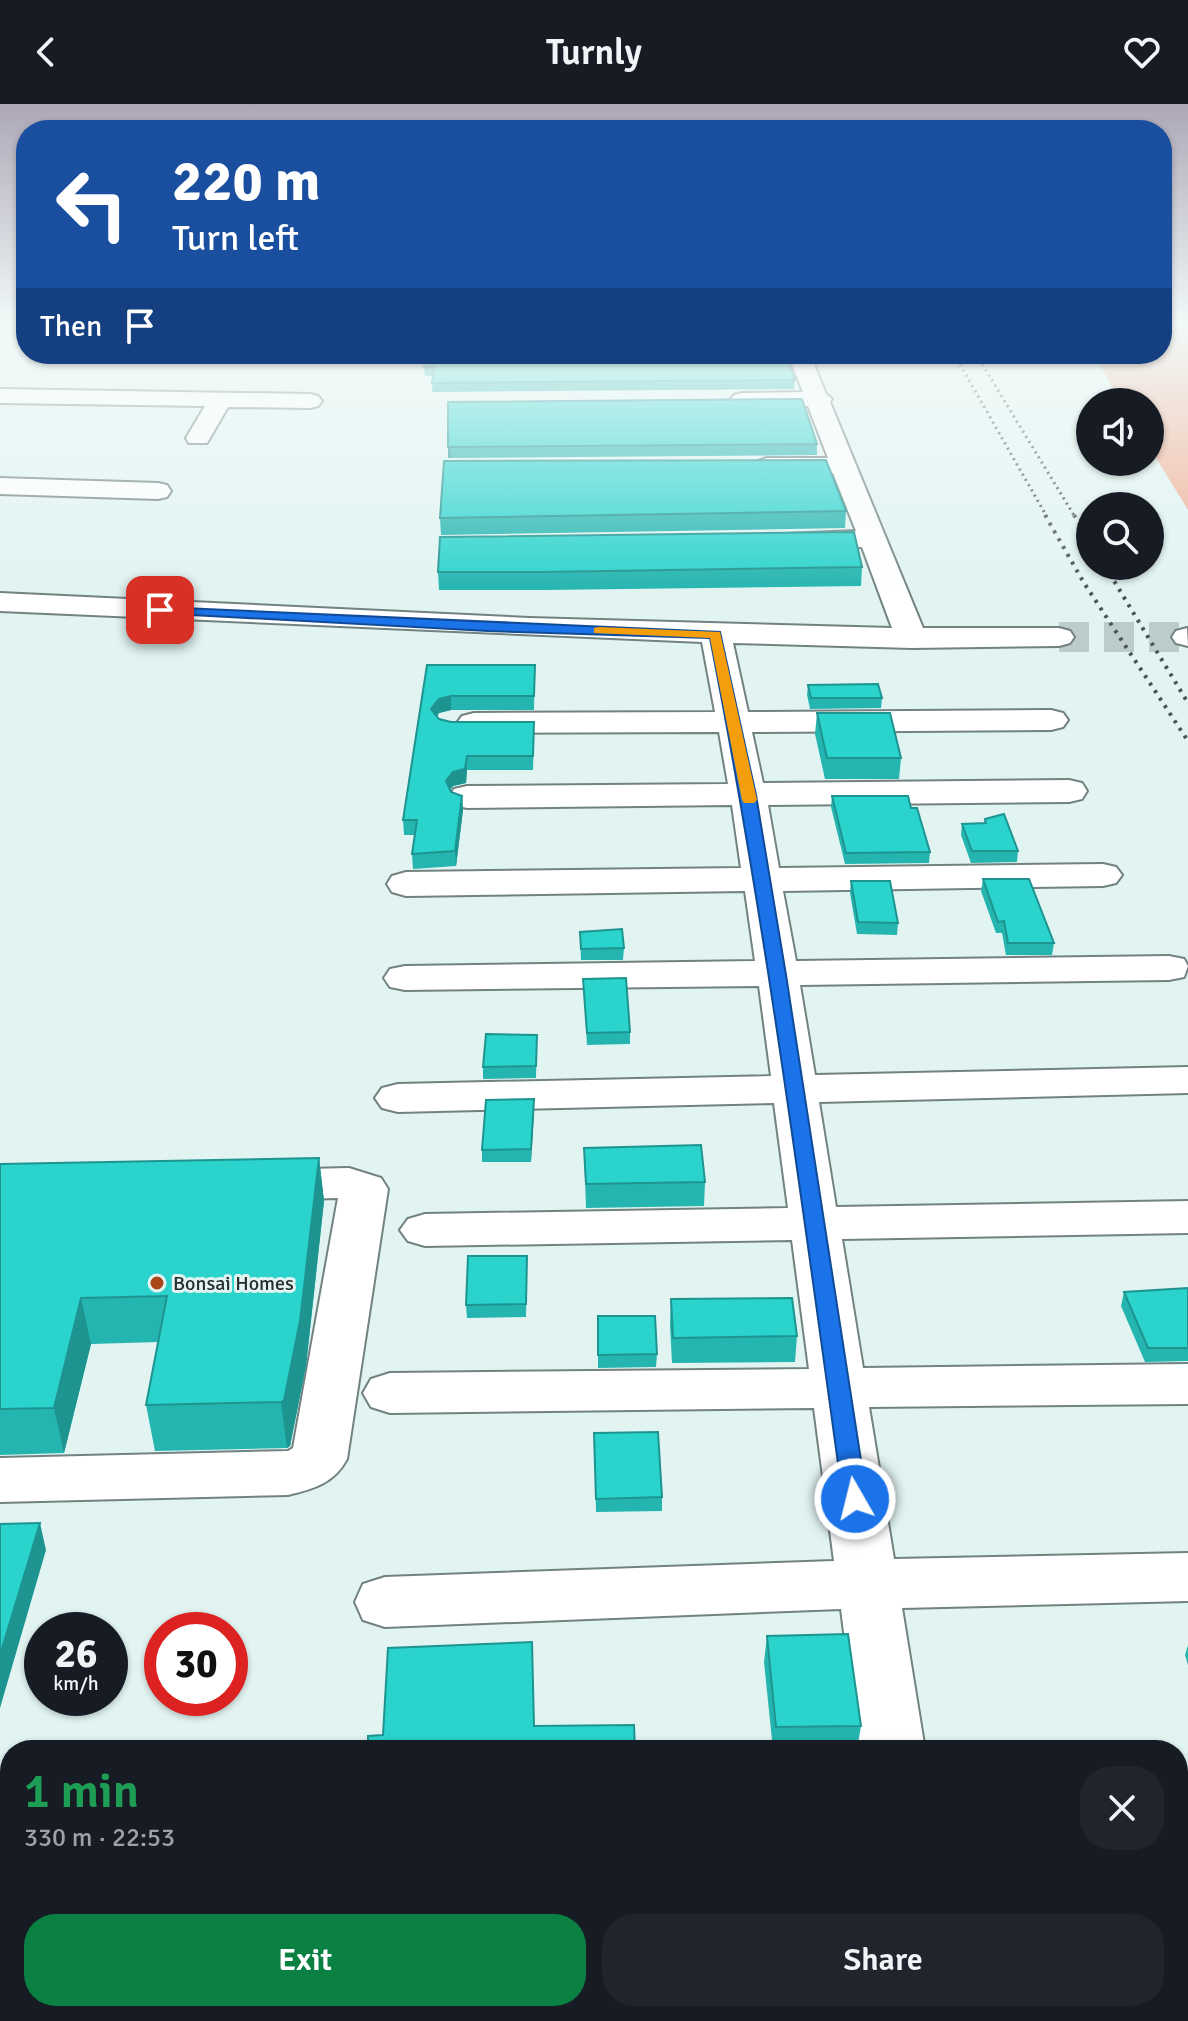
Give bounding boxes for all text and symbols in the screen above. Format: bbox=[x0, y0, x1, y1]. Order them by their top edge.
icon: back bbox=[24, 30, 68, 74]
text: Turnly bbox=[546, 30, 642, 75]
icon: heart bbox=[1120, 30, 1164, 74]
text: 220 m bbox=[172, 147, 320, 216]
icon: left bbox=[40, 152, 144, 256]
text: Turn left bbox=[172, 216, 299, 261]
icon: arrive bbox=[118, 304, 162, 348]
text: Then bbox=[40, 308, 102, 345]
map controls bbox=[1076, 388, 1164, 580]
button: sound bbox=[1076, 388, 1164, 476]
button: search bbox=[1076, 492, 1164, 580]
pin bbox=[126, 576, 194, 644]
icon: arrive bbox=[138, 588, 182, 632]
place label: Bonsai Homes bbox=[173, 1271, 294, 1296]
marker: Bonsai Homes bbox=[148, 1274, 166, 1292]
position arrow bbox=[813, 1457, 897, 1541]
speed limit sign: 30 bbox=[144, 1612, 248, 1716]
text: 26 bbox=[54, 1629, 98, 1679]
text: km/h bbox=[53, 1671, 99, 1696]
text: 1 min bbox=[24, 1762, 139, 1821]
button: close bbox=[1080, 1766, 1164, 1850]
text: 330 m · 22:53 bbox=[24, 1822, 175, 1854]
button: Exit bbox=[24, 1914, 586, 2006]
button: Share bbox=[602, 1914, 1164, 2006]

